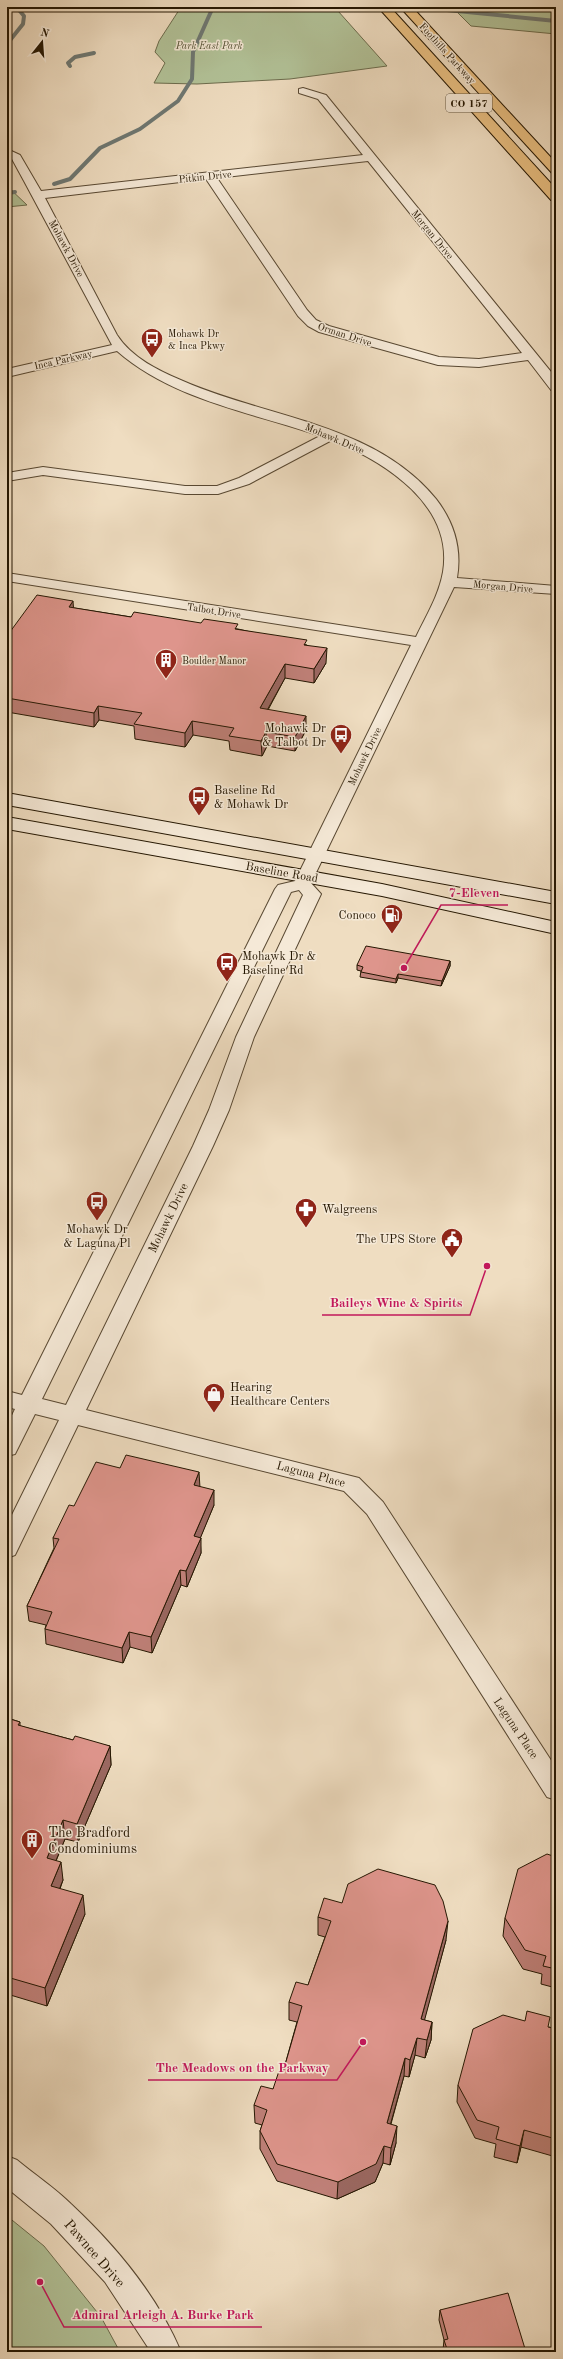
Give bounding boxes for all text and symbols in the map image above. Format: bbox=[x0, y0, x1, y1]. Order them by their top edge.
street label: Foothills Parkway bbox=[417, 21, 478, 87]
north arrow bbox=[22, 22, 62, 62]
text: N bbox=[39, 27, 51, 41]
park label: Park East Park bbox=[175, 41, 242, 51]
road number: CO 157 bbox=[446, 94, 492, 112]
street label: Pitkin Drive bbox=[178, 169, 232, 185]
street label: Morgan Drive bbox=[409, 208, 455, 261]
street label: Mohawk Drive bbox=[47, 218, 86, 279]
street label: Orman Drive bbox=[316, 322, 373, 349]
bus stop icon: Mohawk Dr & Inca Pkwy bbox=[139, 326, 165, 359]
place label: Mohawk Dr & Inca Pkwy bbox=[168, 329, 226, 351]
street label: Inca Parkway bbox=[33, 348, 94, 372]
street label: Mohawk Drive bbox=[304, 422, 366, 456]
street label: Morgan Drive bbox=[473, 579, 534, 595]
street label: Talbot Drive bbox=[186, 602, 242, 620]
building icon: Boulder Manor bbox=[153, 647, 179, 680]
place label: Boulder Manor bbox=[182, 656, 246, 666]
bus stop icon: Mohawk Dr & Talbot Dr bbox=[328, 722, 354, 755]
place label: Mohawk Dr & Talbot Dr bbox=[262, 723, 326, 749]
street label: Mohawk Drive bbox=[347, 725, 383, 787]
bus stop icon: Baseline Rd & Mohawk Dr bbox=[186, 784, 212, 817]
place label: Baseline Rd & Mohawk Dr bbox=[214, 785, 288, 811]
street label: Baseline Road bbox=[245, 861, 319, 885]
callout: 7-Eleven bbox=[441, 880, 508, 905]
text: 7-Eleven bbox=[449, 887, 500, 900]
fuel station icon: Conoco bbox=[379, 902, 405, 935]
place label: Conoco bbox=[338, 910, 376, 922]
bus stop icon: Mohawk Dr & Baseline Rd bbox=[214, 950, 240, 983]
place label: Mohawk Dr & Baseline Rd bbox=[242, 951, 316, 977]
street label: Mohawk Drive bbox=[147, 1181, 191, 1255]
bus stop icon: Mohawk Dr & Laguna Pl bbox=[84, 1189, 110, 1222]
pharmacy icon: Walgreens bbox=[293, 1196, 319, 1229]
place label: Walgreens bbox=[322, 1204, 377, 1216]
place label: Mohawk Dr & Laguna Pl bbox=[64, 1224, 130, 1250]
public building icon: The UPS Store bbox=[439, 1226, 465, 1259]
place label: The UPS Store bbox=[356, 1234, 436, 1246]
callout: Baileys Wine & Spirits bbox=[322, 1290, 470, 1315]
text: Baileys Wine & Spirits bbox=[330, 1297, 463, 1310]
shop icon: Hearing Healthcare Centers bbox=[201, 1381, 227, 1414]
place label: Hearing Healthcare Centers bbox=[230, 1382, 330, 1408]
street label: Laguna Place bbox=[275, 1460, 347, 1490]
street label: Laguna Place bbox=[490, 1696, 540, 1762]
place label: The Bradford Condominiums bbox=[48, 1826, 137, 1856]
building icon: The Bradford Condominiums bbox=[19, 1827, 45, 1860]
callout: The Meadows on the Parkway bbox=[148, 2055, 337, 2080]
text: The Meadows on the Parkway bbox=[155, 2062, 329, 2075]
street label: Pawnee Drive bbox=[61, 2217, 127, 2290]
callout: Admiral Arleigh A. Burke Park bbox=[64, 2302, 262, 2327]
text: Admiral Arleigh A. Burke Park bbox=[72, 2309, 255, 2322]

